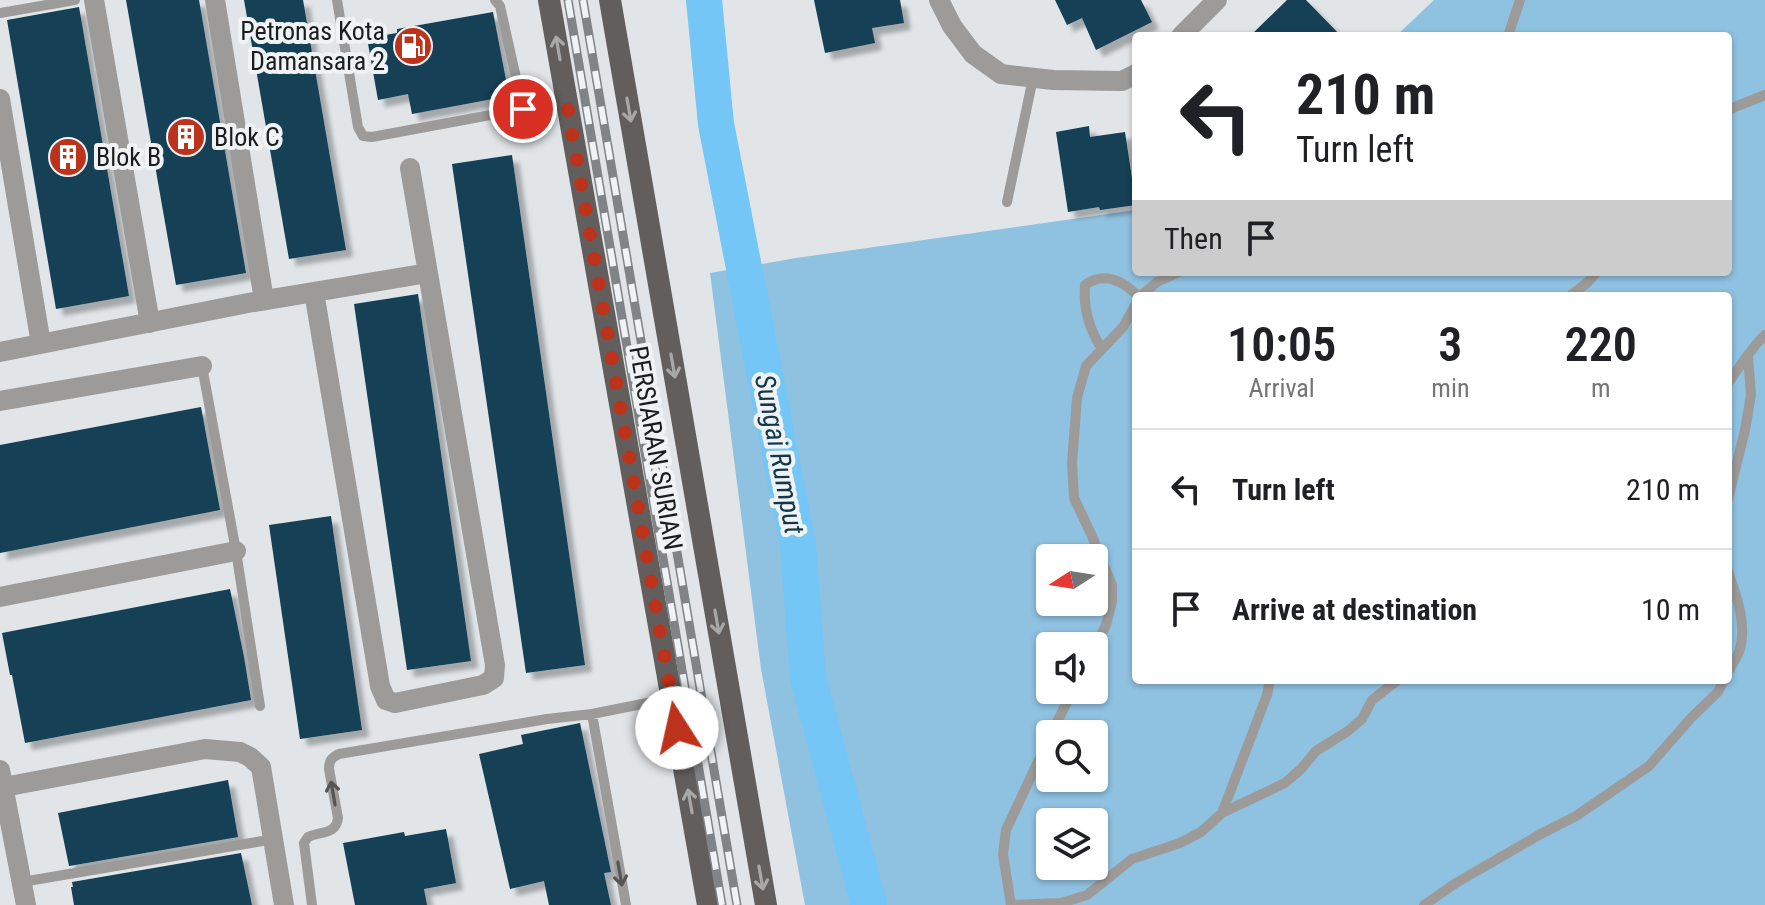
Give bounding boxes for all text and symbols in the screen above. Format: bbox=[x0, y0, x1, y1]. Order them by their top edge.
place label: Petronas Kota Damansara 2 bbox=[240, 16, 385, 76]
fuel station icon: Petronas Kota Damansara 2 bbox=[392, 25, 434, 67]
one-way arrow bbox=[549, 36, 564, 61]
text: 210 m bbox=[1296, 62, 1435, 128]
icon: left bbox=[1164, 64, 1268, 168]
pin bbox=[489, 75, 557, 143]
icon: arrive bbox=[501, 87, 545, 131]
one-way arrow bbox=[622, 96, 637, 122]
building icon: Blok C bbox=[165, 116, 207, 158]
place label: Blok C bbox=[214, 122, 280, 152]
text: Turn left bbox=[1296, 129, 1414, 171]
building icon: Blok B bbox=[47, 136, 89, 178]
place label: Blok B bbox=[96, 142, 161, 172]
icon: arrive bbox=[1239, 216, 1283, 260]
text: Then bbox=[1164, 221, 1223, 256]
text: 10:05 bbox=[1227, 316, 1336, 373]
text: 3 bbox=[1438, 316, 1462, 373]
text: 220 bbox=[1565, 316, 1637, 373]
street label: PERSIARAN SURIAN bbox=[623, 344, 689, 552]
one-way arrow bbox=[667, 353, 682, 378]
water label: Sungai Rumput bbox=[748, 371, 811, 538]
text: Arrival bbox=[1249, 373, 1315, 403]
text: min bbox=[1431, 373, 1469, 403]
text: m bbox=[1591, 373, 1611, 403]
icon: left bbox=[1164, 467, 1208, 511]
text: Turn left bbox=[1232, 472, 1335, 507]
text: 210 m bbox=[1626, 472, 1700, 507]
north arrow bbox=[1036, 544, 1108, 616]
map controls bbox=[1036, 544, 1108, 880]
icon: arrive bbox=[1164, 587, 1208, 631]
text: Arrive at destination bbox=[1232, 592, 1477, 627]
text: 10 m bbox=[1641, 592, 1700, 627]
one-way arrow bbox=[711, 609, 726, 634]
button: sound bbox=[1036, 632, 1108, 704]
position arrow bbox=[635, 686, 719, 770]
button: search bbox=[1036, 720, 1108, 792]
one-way arrow bbox=[325, 781, 340, 806]
one-way arrow bbox=[681, 788, 696, 814]
button: layers bbox=[1036, 808, 1108, 880]
one-way arrow bbox=[613, 860, 628, 886]
one-way arrow bbox=[755, 865, 770, 891]

